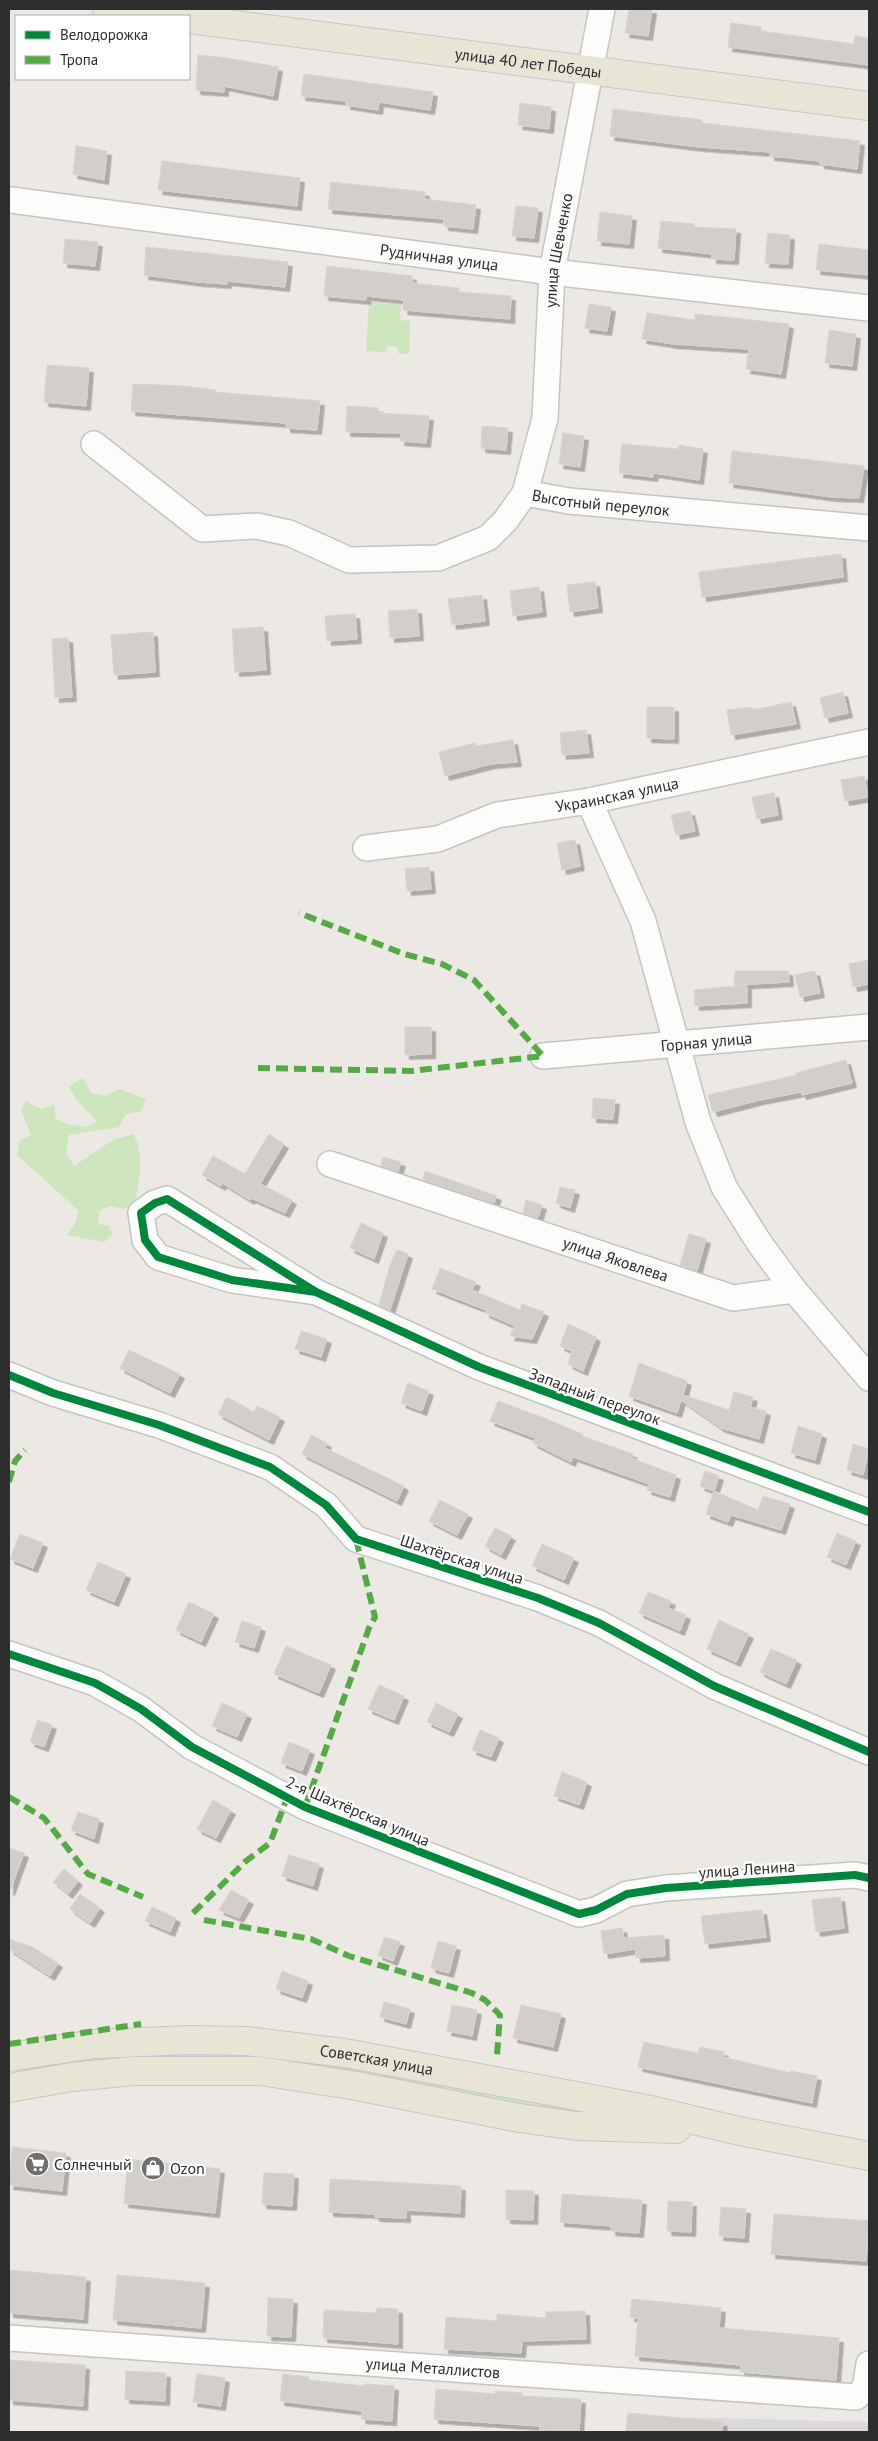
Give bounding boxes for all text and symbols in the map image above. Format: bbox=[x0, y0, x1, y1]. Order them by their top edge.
legend bbox=[15, 15, 190, 80]
text: Велодорожка bbox=[60, 25, 148, 44]
street label: улица 40 лет Победы bbox=[454, 43, 603, 82]
text: Тропа bbox=[60, 50, 98, 69]
street label: улица Шевченко bbox=[540, 191, 577, 308]
street label: Рудничная улица bbox=[379, 239, 500, 275]
street label: Высотный переулок bbox=[530, 484, 671, 520]
street label: Украинская улица bbox=[554, 772, 680, 816]
street label: Горная улица bbox=[660, 1027, 753, 1055]
street label: улица Яковлева bbox=[560, 1232, 671, 1286]
street label: Западный переулок bbox=[526, 1363, 664, 1429]
street label: Шахтёрская улица bbox=[398, 1530, 526, 1588]
street label: 2-я Шахтёрская улица bbox=[283, 1772, 433, 1850]
street label: улица Ленина bbox=[698, 1856, 796, 1882]
street label: Советская улица bbox=[319, 2040, 435, 2079]
supermarket icon: Солнечный bbox=[24, 2151, 50, 2177]
place label: Солнечный bbox=[54, 2154, 132, 2174]
shop icon: Ozon bbox=[140, 2155, 166, 2181]
place label: Ozon bbox=[170, 2158, 205, 2178]
street label: улица Металлистов bbox=[365, 2353, 501, 2382]

